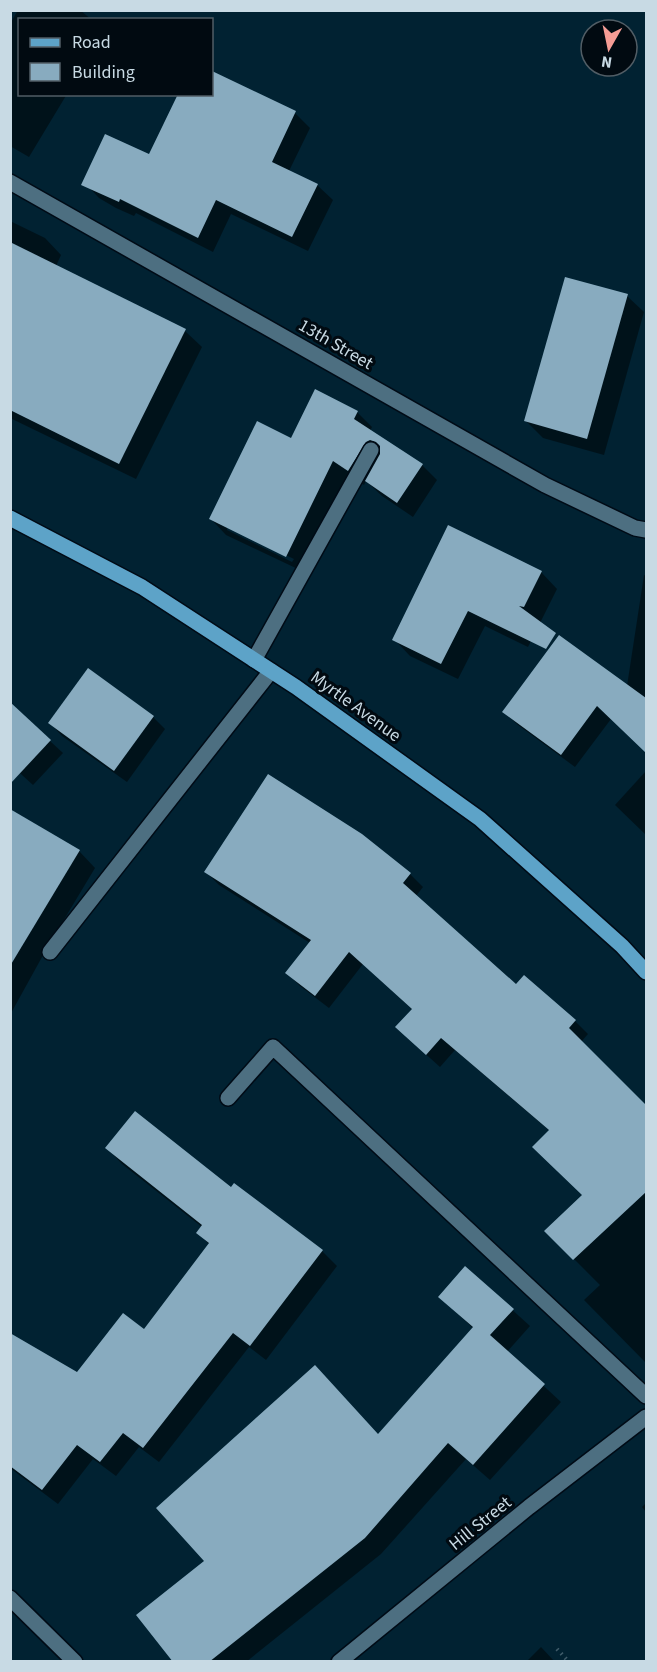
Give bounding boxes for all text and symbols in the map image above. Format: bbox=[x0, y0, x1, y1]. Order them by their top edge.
legend bbox=[18, 18, 213, 96]
north arrow bbox=[579, 18, 639, 78]
text: Road bbox=[72, 30, 111, 55]
text: N bbox=[600, 50, 614, 74]
text: Building bbox=[72, 60, 135, 85]
street label: 13th Street bbox=[294, 313, 378, 376]
street label: Myrtle Avenue bbox=[305, 665, 406, 748]
street label: Hill Street bbox=[444, 1490, 517, 1556]

